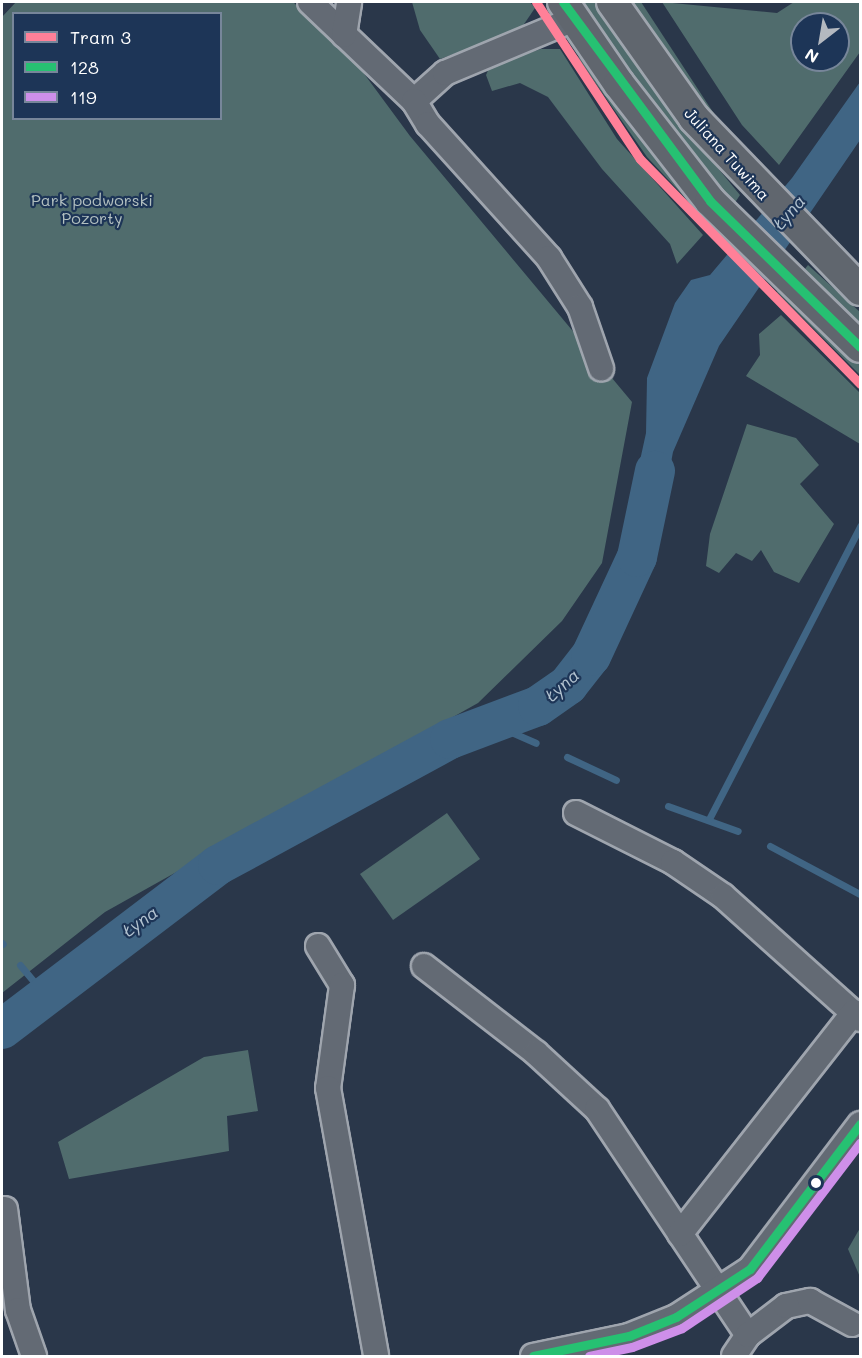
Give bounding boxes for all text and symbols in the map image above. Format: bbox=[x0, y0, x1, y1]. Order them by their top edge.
legend bbox=[12, 12, 222, 120]
north arrow bbox=[790, 12, 850, 72]
text: Tram 3 bbox=[70, 25, 131, 49]
text: N bbox=[801, 44, 822, 68]
text: 128 bbox=[70, 55, 99, 79]
text: 119 bbox=[70, 85, 97, 109]
street label: Juliana Tuwima bbox=[680, 104, 774, 204]
park label: Park podworski Pozorty bbox=[31, 190, 153, 228]
water label: Łyna bbox=[768, 190, 810, 234]
water label: Łyna bbox=[540, 664, 584, 706]
water label: Łyna bbox=[118, 901, 162, 941]
unlabelled marker bbox=[810, 1177, 822, 1189]

